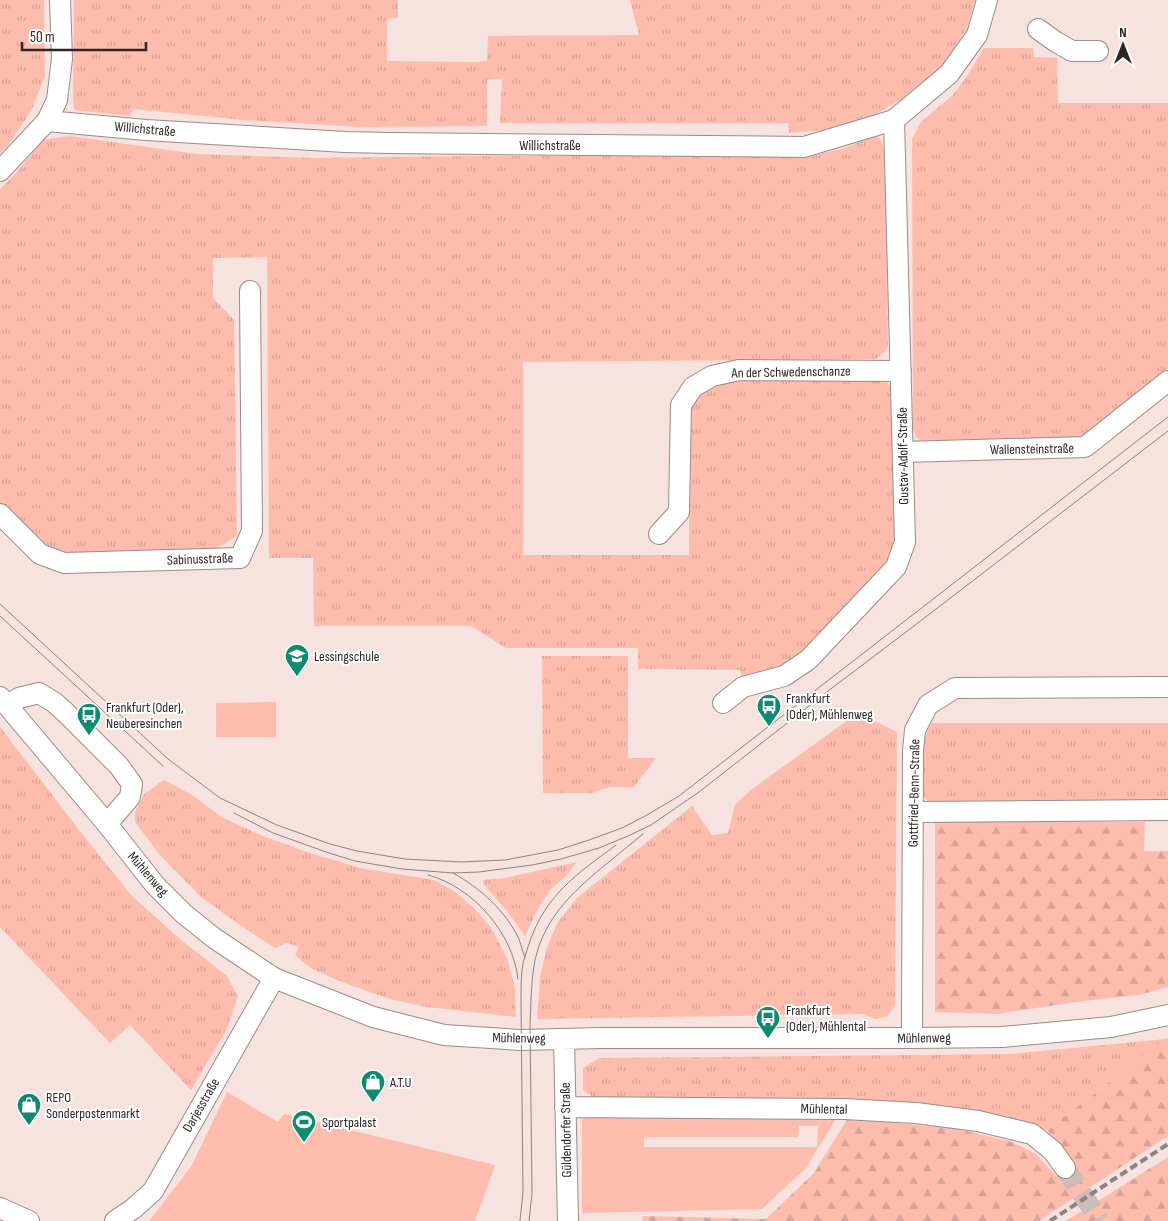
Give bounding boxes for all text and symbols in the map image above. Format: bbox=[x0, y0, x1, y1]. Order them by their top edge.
scale bar bbox=[22, 20, 146, 52]
north arrow bbox=[1098, 20, 1148, 70]
text: N bbox=[1119, 24, 1127, 41]
text: 50 m bbox=[30, 28, 55, 47]
street label: Willichstraße bbox=[114, 118, 176, 140]
street label: Willichstraße bbox=[519, 137, 581, 154]
street label: An der Schwedenschanze bbox=[730, 362, 851, 382]
street label: Gustav-Adolf-Straße bbox=[894, 407, 912, 505]
street label: Wallensteinstraße bbox=[990, 440, 1074, 458]
street label: Sabinusstraße bbox=[166, 549, 234, 569]
school or university icon: Lessingschule bbox=[284, 643, 310, 677]
place label: Lessingschule bbox=[314, 648, 379, 665]
place label: Frankfurt (Oder), Mühlenweg bbox=[786, 690, 873, 723]
bus stop icon: Frankfurt (Oder), Mühlenweg bbox=[756, 693, 782, 727]
place label: Frankfurt (Oder), Neuberesinchen bbox=[106, 699, 184, 732]
bus stop icon: Frankfurt (Oder), Neuberesinchen bbox=[76, 702, 102, 736]
street label: Gottfried-Benn-Straße bbox=[905, 739, 923, 847]
street label: Mühlenweg bbox=[124, 848, 172, 900]
place label: Frankfurt (Oder), Mühlental bbox=[786, 1002, 866, 1035]
bus stop icon: Frankfurt (Oder), Mühlental bbox=[755, 1005, 781, 1039]
street label: Mühlenweg bbox=[492, 1029, 546, 1047]
street label: Mühlenweg bbox=[897, 1029, 951, 1047]
shop icon: A.T.U bbox=[360, 1069, 386, 1103]
place label: A.T.U bbox=[389, 1074, 411, 1091]
street label: Darjesstraße bbox=[179, 1075, 223, 1135]
street label: Güldendorfer Straße bbox=[557, 1082, 575, 1178]
place label: REPO Sonderpostenmarkt bbox=[46, 1089, 140, 1122]
shop icon: REPO Sonderpostenmarkt bbox=[16, 1092, 42, 1126]
street label: Mühlental bbox=[801, 1100, 847, 1118]
sports icon: Sportpalast bbox=[291, 1109, 317, 1143]
place label: Sportpalast bbox=[322, 1114, 377, 1131]

